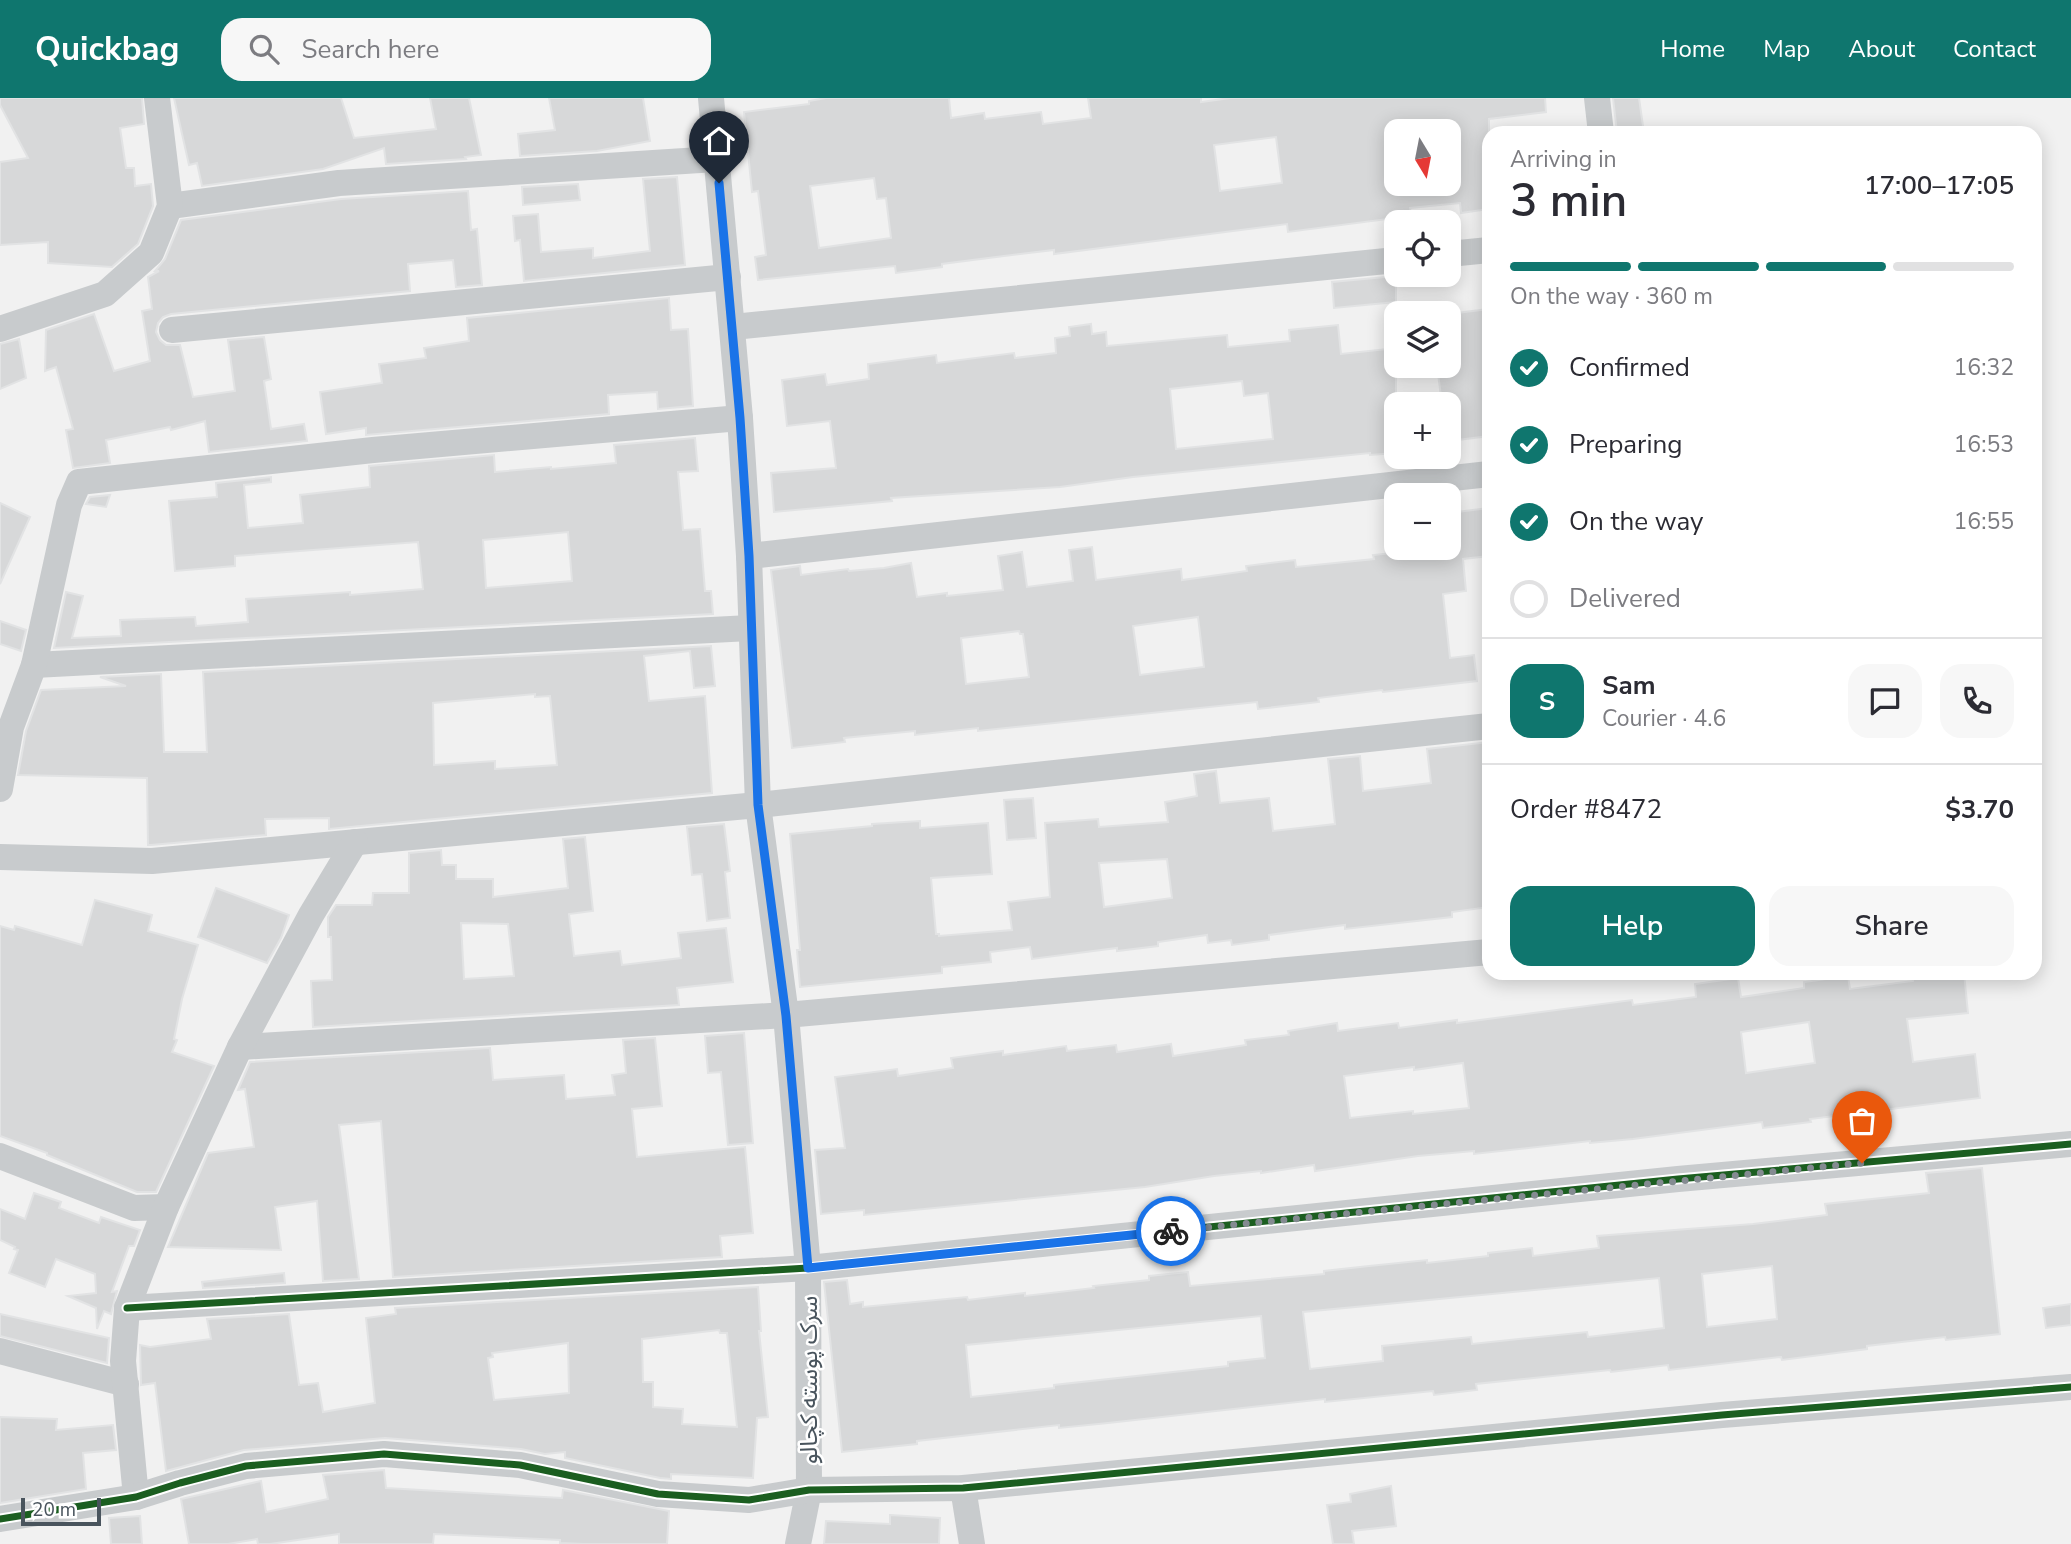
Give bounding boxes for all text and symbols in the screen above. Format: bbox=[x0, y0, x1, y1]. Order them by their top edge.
search box bbox=[221, 18, 711, 81]
text: Quickbag bbox=[35, 27, 179, 72]
icon: search bbox=[245, 30, 283, 68]
text: Search here bbox=[301, 32, 439, 67]
text: Home bbox=[1660, 33, 1725, 65]
text: Map bbox=[1763, 33, 1810, 65]
text: About bbox=[1848, 33, 1915, 65]
text: Contact bbox=[1953, 33, 2036, 65]
pin bbox=[689, 111, 749, 183]
north arrow bbox=[1384, 119, 1461, 196]
map controls bbox=[1384, 119, 1461, 560]
icon: home bbox=[700, 122, 738, 160]
text: Arriving in bbox=[1510, 144, 1617, 175]
text: 17:00–17:05 bbox=[1864, 168, 2014, 203]
text: 3 min bbox=[1510, 169, 1627, 232]
button: locate bbox=[1384, 210, 1461, 287]
text: On the way · 360 m bbox=[1510, 281, 1713, 312]
button: layers bbox=[1384, 301, 1461, 378]
icon: check bbox=[1510, 349, 1548, 387]
text: Confirmed bbox=[1569, 350, 1690, 385]
text: 16:32 bbox=[1954, 352, 2014, 383]
button: + bbox=[1384, 392, 1461, 469]
icon: check bbox=[1510, 426, 1548, 464]
text: Preparing bbox=[1569, 427, 1682, 462]
text: 16:53 bbox=[1954, 429, 2014, 460]
button: − bbox=[1384, 483, 1461, 560]
icon: check bbox=[1510, 503, 1548, 541]
text: On the way bbox=[1569, 504, 1703, 539]
text: 16:55 bbox=[1954, 506, 2014, 537]
text: Delivered bbox=[1569, 581, 1681, 616]
button: chat bbox=[1848, 664, 1922, 738]
button: phone bbox=[1940, 664, 2014, 738]
text: Sam bbox=[1602, 668, 1655, 703]
text: S bbox=[1539, 684, 1555, 719]
text: Courier · 4.6 bbox=[1602, 703, 1726, 734]
text: Order #8472 bbox=[1510, 792, 1662, 827]
text: $3.70 bbox=[1945, 792, 2014, 827]
button: Help bbox=[1510, 886, 1755, 966]
button: Share bbox=[1769, 886, 2014, 966]
pin bbox=[1832, 1091, 1892, 1163]
icon: bag bbox=[1843, 1102, 1881, 1140]
courier bbox=[1136, 1196, 1206, 1266]
icon: bike bbox=[1152, 1212, 1190, 1250]
street label: سرک پوسته کچالو bbox=[793, 1296, 825, 1464]
scale bar bbox=[21, 1495, 102, 1527]
text: 20 m bbox=[32, 1497, 76, 1523]

